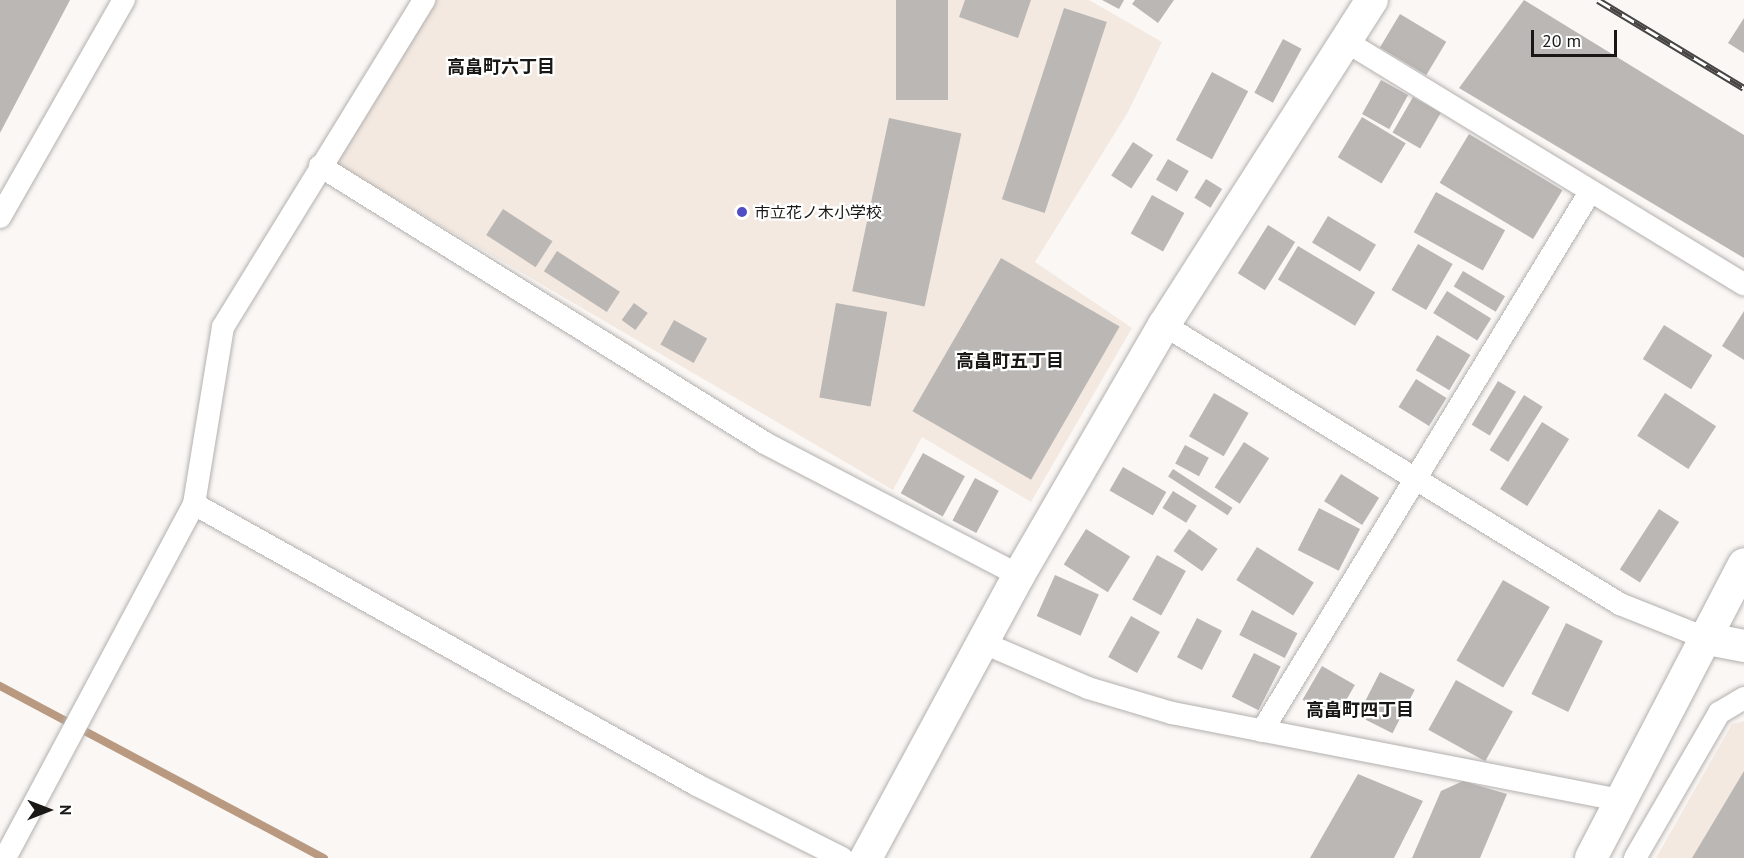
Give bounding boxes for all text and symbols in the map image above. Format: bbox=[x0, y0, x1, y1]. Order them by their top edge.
scale bar bbox=[1534, 18, 1620, 56]
text: 20 m bbox=[1542, 29, 1581, 52]
district label: 高畠町六丁目 bbox=[447, 56, 555, 78]
place label: 市立花ノ木小学校 bbox=[754, 202, 882, 222]
marker: 市立花ノ木小学校 bbox=[735, 205, 749, 219]
district label: 高畠町五丁目 bbox=[956, 350, 1064, 372]
district label: 高畠町四丁目 bbox=[1306, 699, 1414, 721]
north arrow bbox=[18, 780, 78, 840]
text: N bbox=[56, 805, 76, 815]

